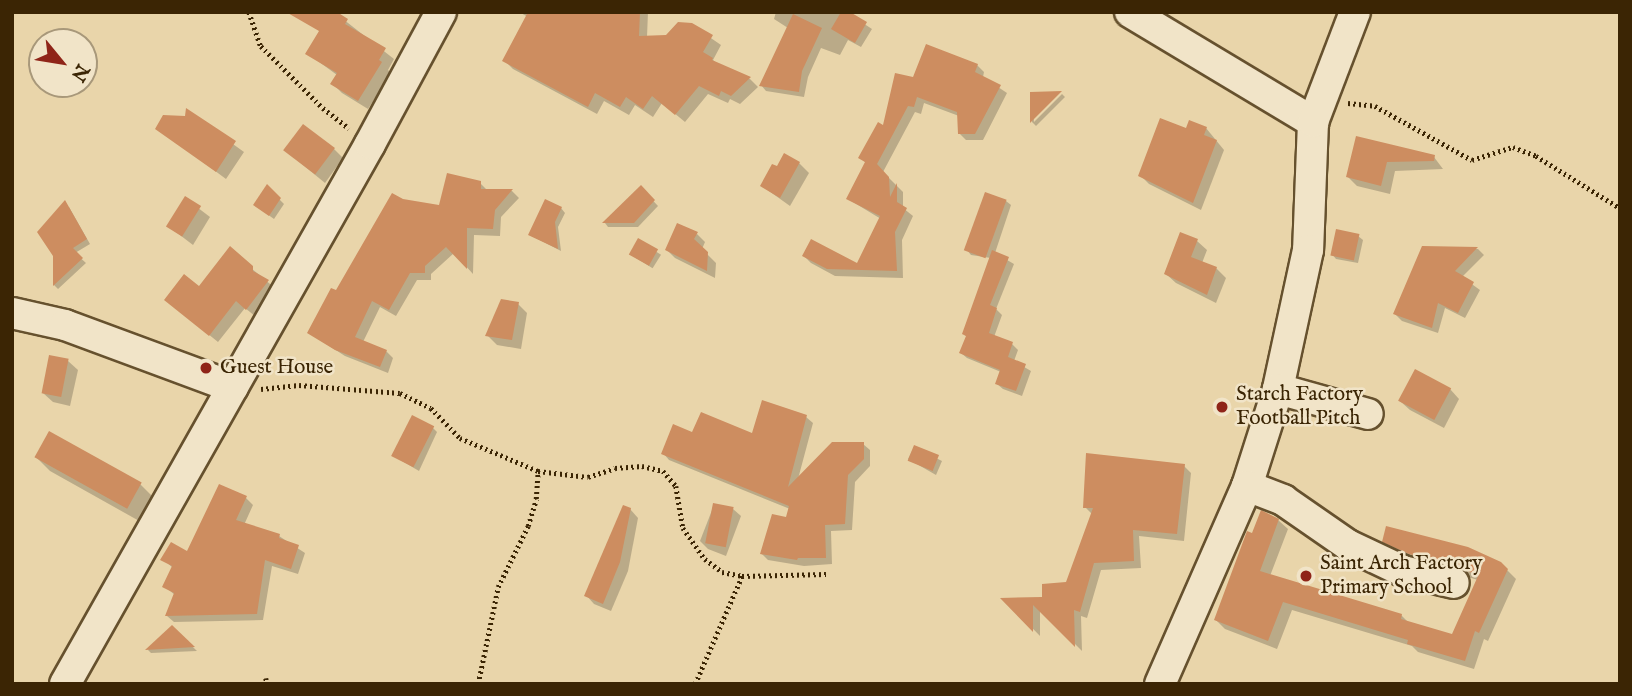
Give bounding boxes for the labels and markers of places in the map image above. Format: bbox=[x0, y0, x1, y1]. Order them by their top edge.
place label: Guest House bbox=[220, 355, 333, 381]
marker: Guest House bbox=[198, 360, 214, 376]
place label: Starch Factory Football Pitch bbox=[1236, 382, 1363, 432]
marker: Starch Factory Football Pitch bbox=[1214, 399, 1230, 415]
place label: Saint Arch Factory Primary School bbox=[1320, 551, 1483, 601]
marker: Saint Arch Factory Primary School bbox=[1298, 568, 1314, 584]

